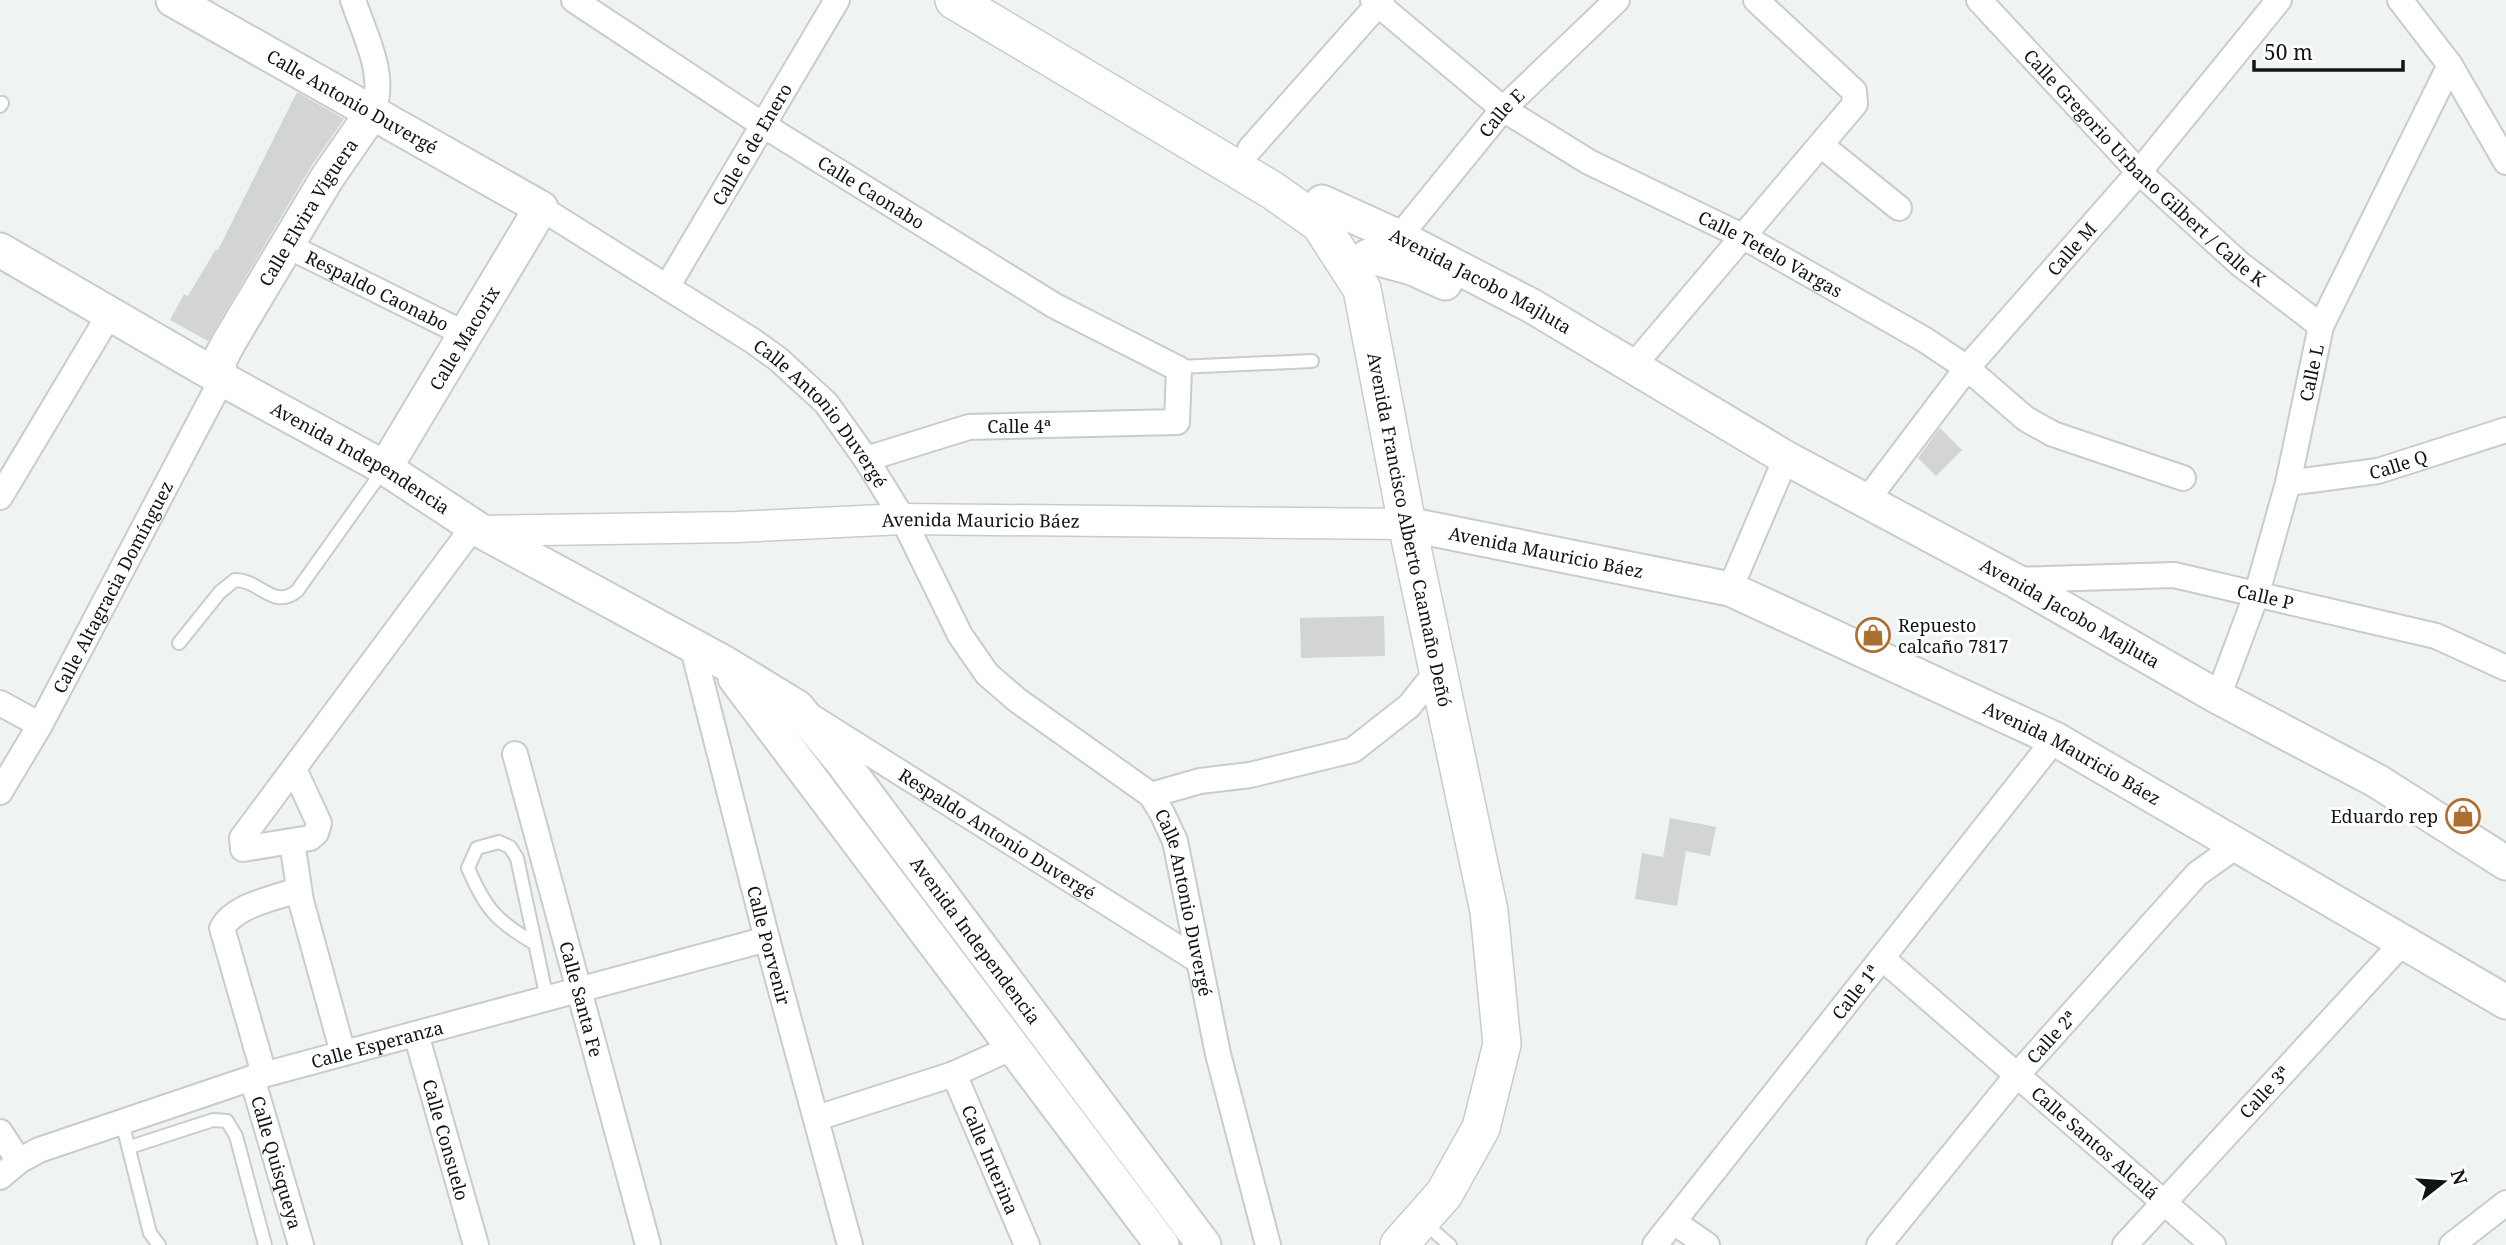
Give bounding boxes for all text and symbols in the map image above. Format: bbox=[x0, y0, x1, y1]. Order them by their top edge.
scale bar bbox=[2254, 28, 2403, 72]
text: 50 m bbox=[2264, 38, 2313, 66]
street label: Calle Antonio Duvergé bbox=[263, 44, 442, 159]
street label: Calle Gregorio Urbano Gilbert / Calle K bbox=[2019, 44, 2271, 292]
street label: Calle 6 de Enero bbox=[706, 79, 797, 210]
street label: Calle E bbox=[1473, 83, 1529, 142]
street label: Calle Elvira Viguera bbox=[253, 134, 363, 291]
street label: Calle Caonabo bbox=[813, 150, 929, 234]
street label: Calle Tetelo Vargas bbox=[1694, 205, 1847, 303]
street label: Calle M bbox=[2041, 217, 2102, 281]
street label: Avenida Jacobo Majluta bbox=[1386, 222, 1576, 339]
street label: Respaldo Caonabo bbox=[302, 245, 453, 336]
street label: Calle Macorix bbox=[423, 281, 505, 395]
street label: Calle Antonio Duvergé bbox=[749, 333, 893, 492]
street label: Calle L bbox=[2293, 342, 2329, 404]
street label: Avenida Francisco Alberto Caamaño Deñó bbox=[1362, 350, 1457, 709]
street label: Avenida Independencia bbox=[267, 396, 454, 519]
street label: Calle 4ª bbox=[987, 414, 1051, 438]
street label: Calle Q bbox=[2368, 444, 2430, 484]
street label: Calle Altagracia Domínguez bbox=[47, 477, 178, 697]
street label: Avenida Mauricio Báez bbox=[881, 507, 1080, 533]
street label: Avenida Mauricio Báez bbox=[1447, 521, 1646, 583]
street label: Avenida Jacobo Majluta bbox=[1976, 552, 2164, 673]
street label: Calle P bbox=[2235, 578, 2296, 615]
place label: Repuesto calcaño 7817 bbox=[1898, 613, 2008, 658]
shop icon: Repuesto calcaño 7817 bbox=[1854, 616, 1892, 654]
street label: Avenida Mauricio Báez bbox=[1980, 696, 2165, 810]
street label: Respaldo Antonio Duvergé bbox=[894, 763, 1100, 905]
shop icon: Eduardo rep bbox=[2444, 797, 2482, 835]
place label: Eduardo rep bbox=[2330, 804, 2438, 828]
street label: Calle Antonio Duvergé bbox=[1150, 805, 1218, 998]
street label: Avenida Independencia bbox=[905, 852, 1046, 1029]
street label: Calle Porvenir bbox=[742, 883, 796, 1008]
street label: Calle Santa Fe bbox=[554, 939, 609, 1060]
street label: Calle 1ª bbox=[1826, 959, 1884, 1024]
street label: Calle 2ª bbox=[2021, 1005, 2081, 1069]
street label: Calle Esperanza bbox=[308, 1015, 446, 1074]
street label: Calle 3ª bbox=[2234, 1060, 2295, 1123]
street label: Calle Consuelo bbox=[417, 1076, 475, 1203]
street label: Calle Santos Alcalá bbox=[2026, 1081, 2164, 1204]
street label: Calle Quisqueya bbox=[246, 1093, 308, 1232]
street label: Calle Interina bbox=[957, 1101, 1025, 1218]
north arrow bbox=[2408, 1147, 2478, 1217]
text: N bbox=[2445, 1166, 2474, 1188]

